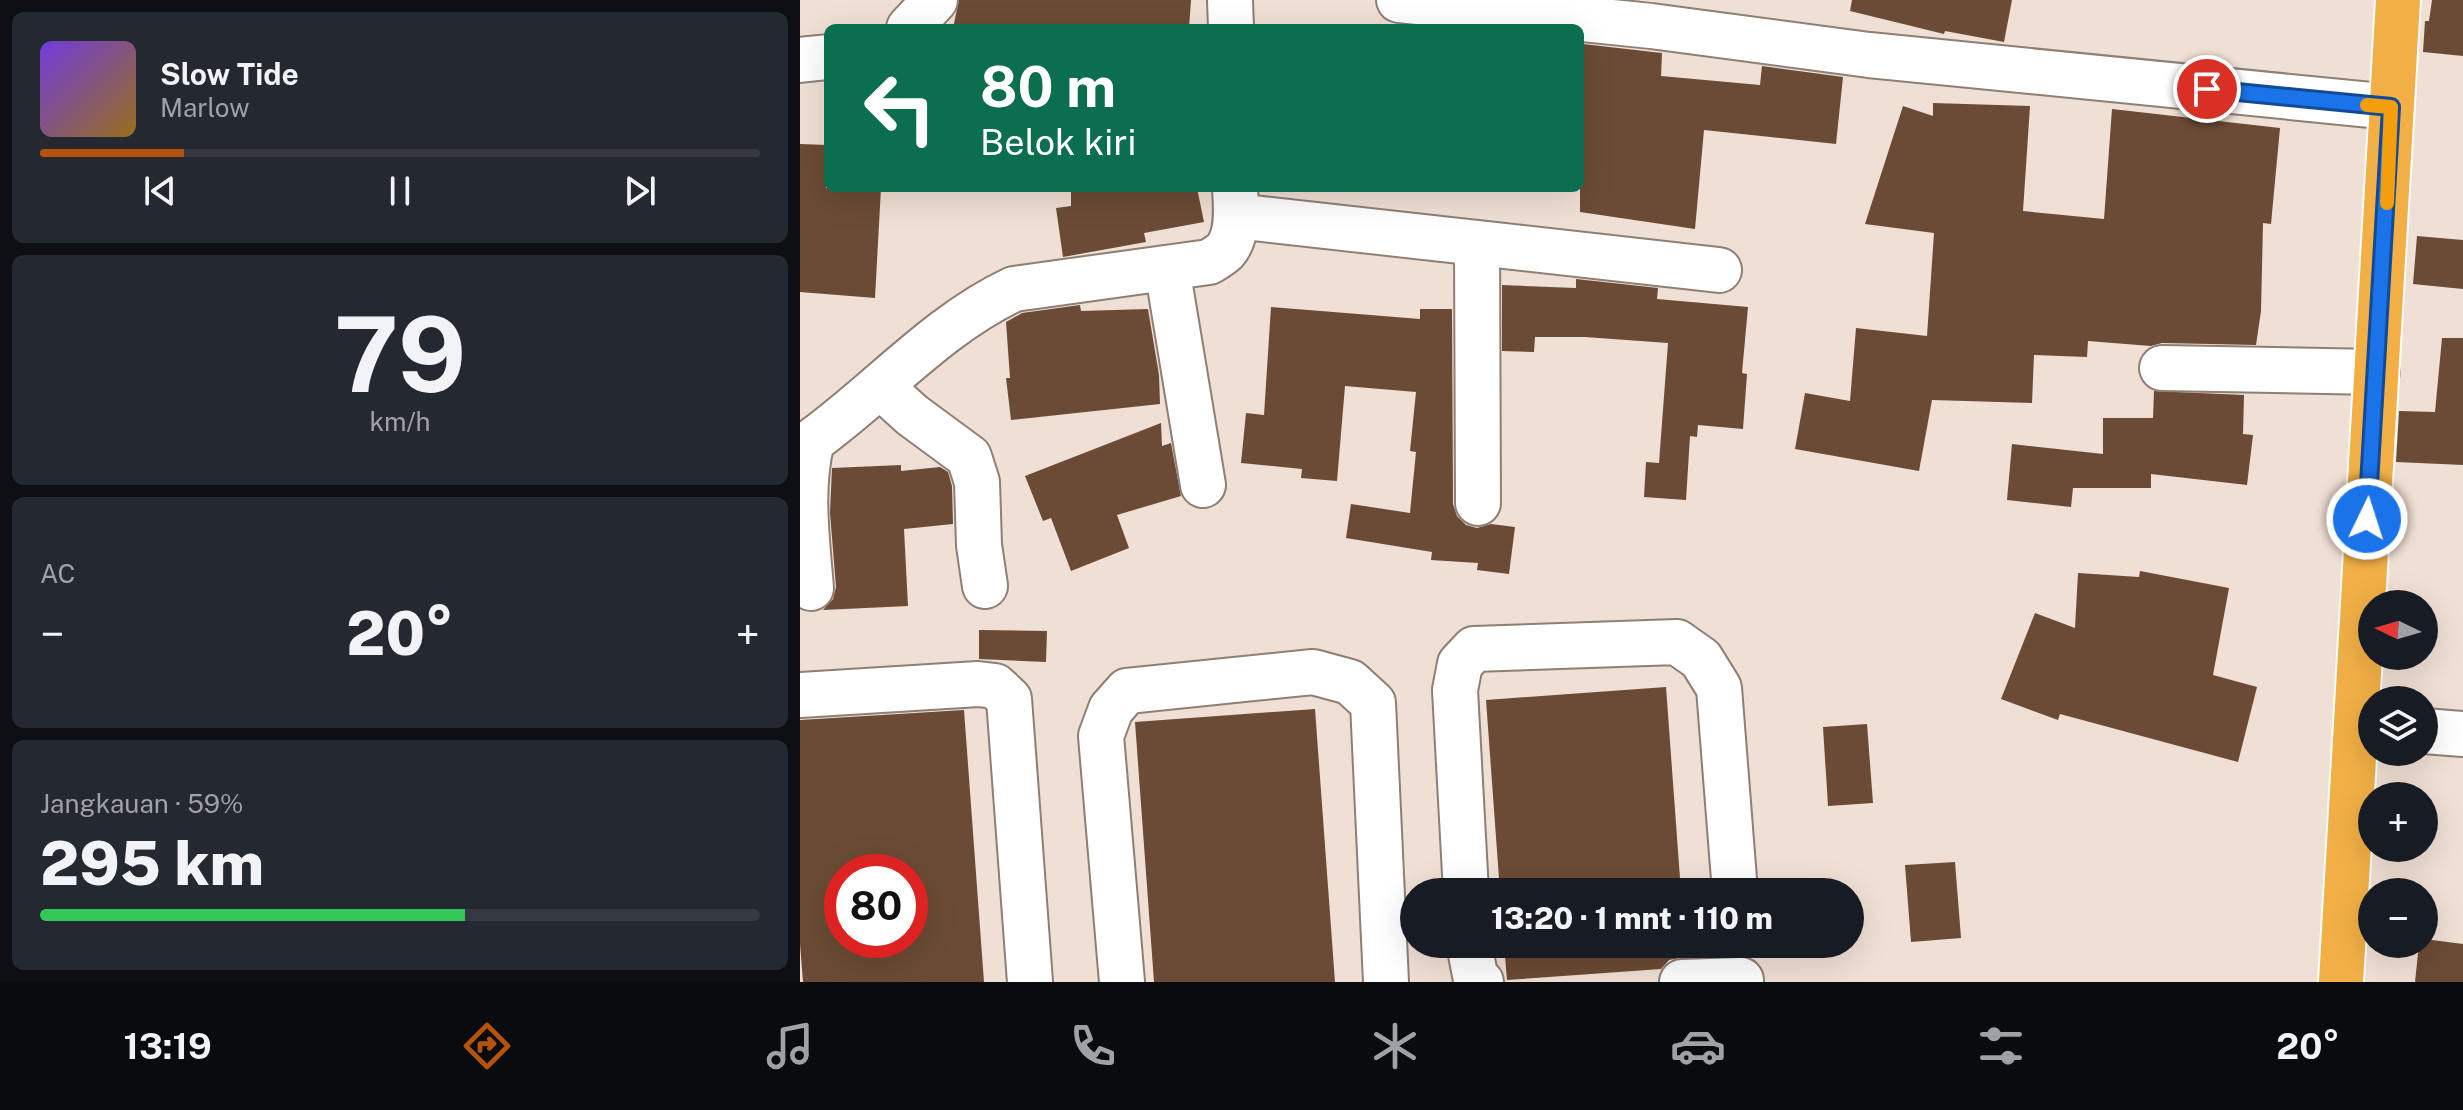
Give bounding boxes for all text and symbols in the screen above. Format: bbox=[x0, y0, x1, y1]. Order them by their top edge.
text: 80 m bbox=[980, 54, 1116, 120]
pin bbox=[2173, 55, 2241, 123]
text: Slow Tide bbox=[160, 56, 299, 92]
icon: left bbox=[848, 56, 952, 160]
icon: arrive bbox=[2185, 67, 2229, 111]
text: Marlow bbox=[160, 92, 250, 123]
text: Belok kiri bbox=[980, 121, 1136, 163]
icon: previous bbox=[138, 169, 182, 213]
icon: pause bbox=[378, 169, 422, 213]
icon: next bbox=[618, 169, 662, 213]
text: 79 bbox=[334, 293, 466, 415]
text: km/h bbox=[369, 406, 431, 437]
position arrow bbox=[2325, 477, 2409, 561]
text: AC bbox=[40, 558, 75, 589]
north arrow bbox=[2358, 590, 2438, 670]
map controls bbox=[2358, 590, 2438, 958]
text: 20° bbox=[346, 598, 454, 669]
text: − bbox=[40, 608, 64, 660]
text: + bbox=[736, 608, 760, 660]
button: layers bbox=[2358, 686, 2438, 766]
button: + bbox=[2358, 782, 2438, 862]
text: Jangkauan · 59% bbox=[40, 788, 244, 819]
text: 295 km bbox=[40, 828, 264, 899]
speed limit sign: 80 bbox=[824, 854, 928, 958]
button: − bbox=[2358, 878, 2438, 958]
text: 13:20 · 1 mnt · 110 m bbox=[1491, 900, 1773, 936]
icon: directions bbox=[459, 1018, 515, 1074]
icon: music bbox=[762, 1018, 818, 1074]
icon: phone bbox=[1065, 1018, 1121, 1074]
icon: climate bbox=[1367, 1018, 1423, 1074]
icon: car bbox=[1670, 1018, 1726, 1074]
icon: filters bbox=[1973, 1018, 2029, 1074]
text: 13:19 bbox=[123, 1025, 212, 1067]
text: 20° bbox=[2276, 1025, 2339, 1067]

